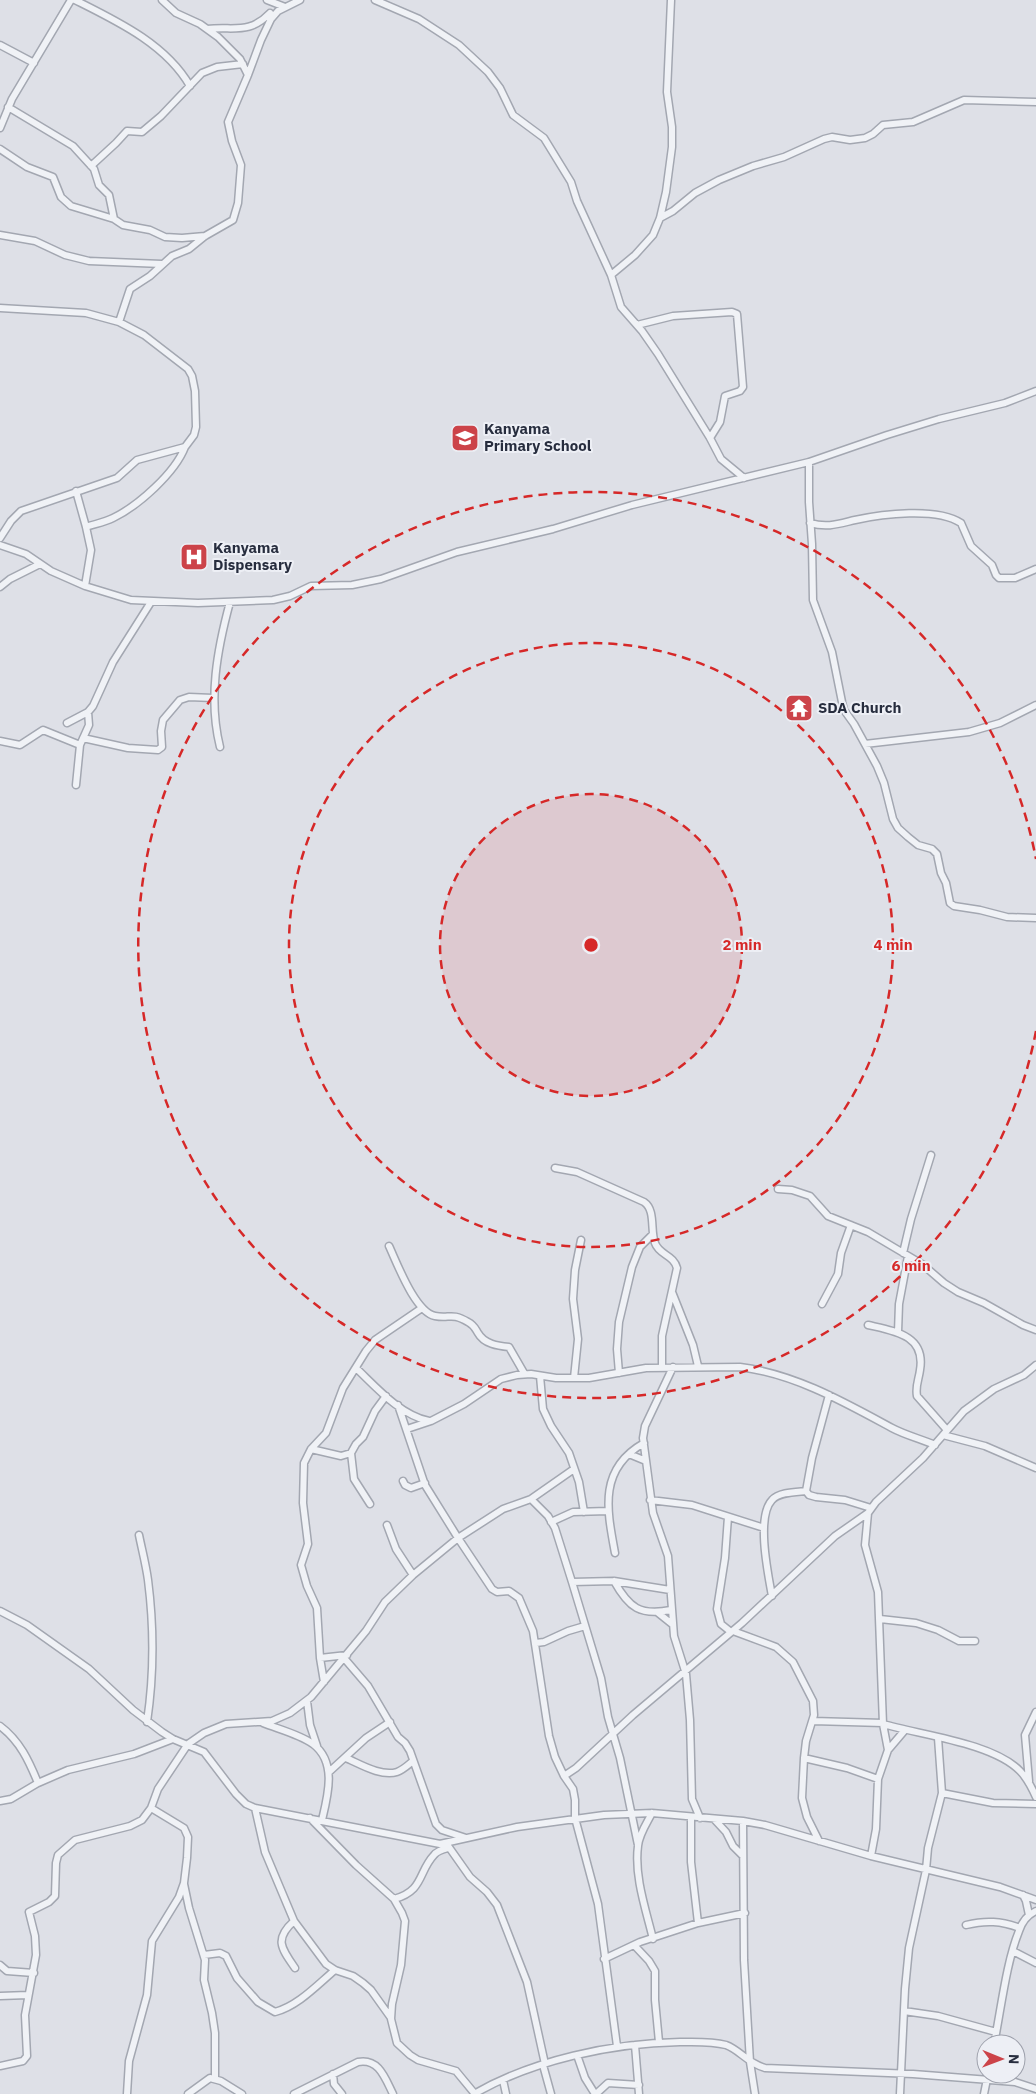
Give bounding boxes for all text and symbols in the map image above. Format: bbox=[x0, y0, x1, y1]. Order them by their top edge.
place label: Kanyama Primary School bbox=[484, 419, 592, 455]
school or university icon: Kanyama Primary School bbox=[450, 423, 480, 453]
place label: Kanyama Dispensary bbox=[213, 538, 292, 574]
hospital icon: Kanyama Dispensary bbox=[179, 542, 209, 572]
temple icon: SDA Church bbox=[784, 693, 814, 723]
place label: SDA Church bbox=[818, 698, 901, 717]
text: 2 min bbox=[722, 935, 762, 954]
text: 4 min bbox=[873, 935, 913, 954]
centre of rings bbox=[582, 936, 600, 954]
text: 6 min bbox=[891, 1256, 931, 1275]
north arrow bbox=[976, 2034, 1026, 2084]
text: N bbox=[1005, 2054, 1023, 2064]

